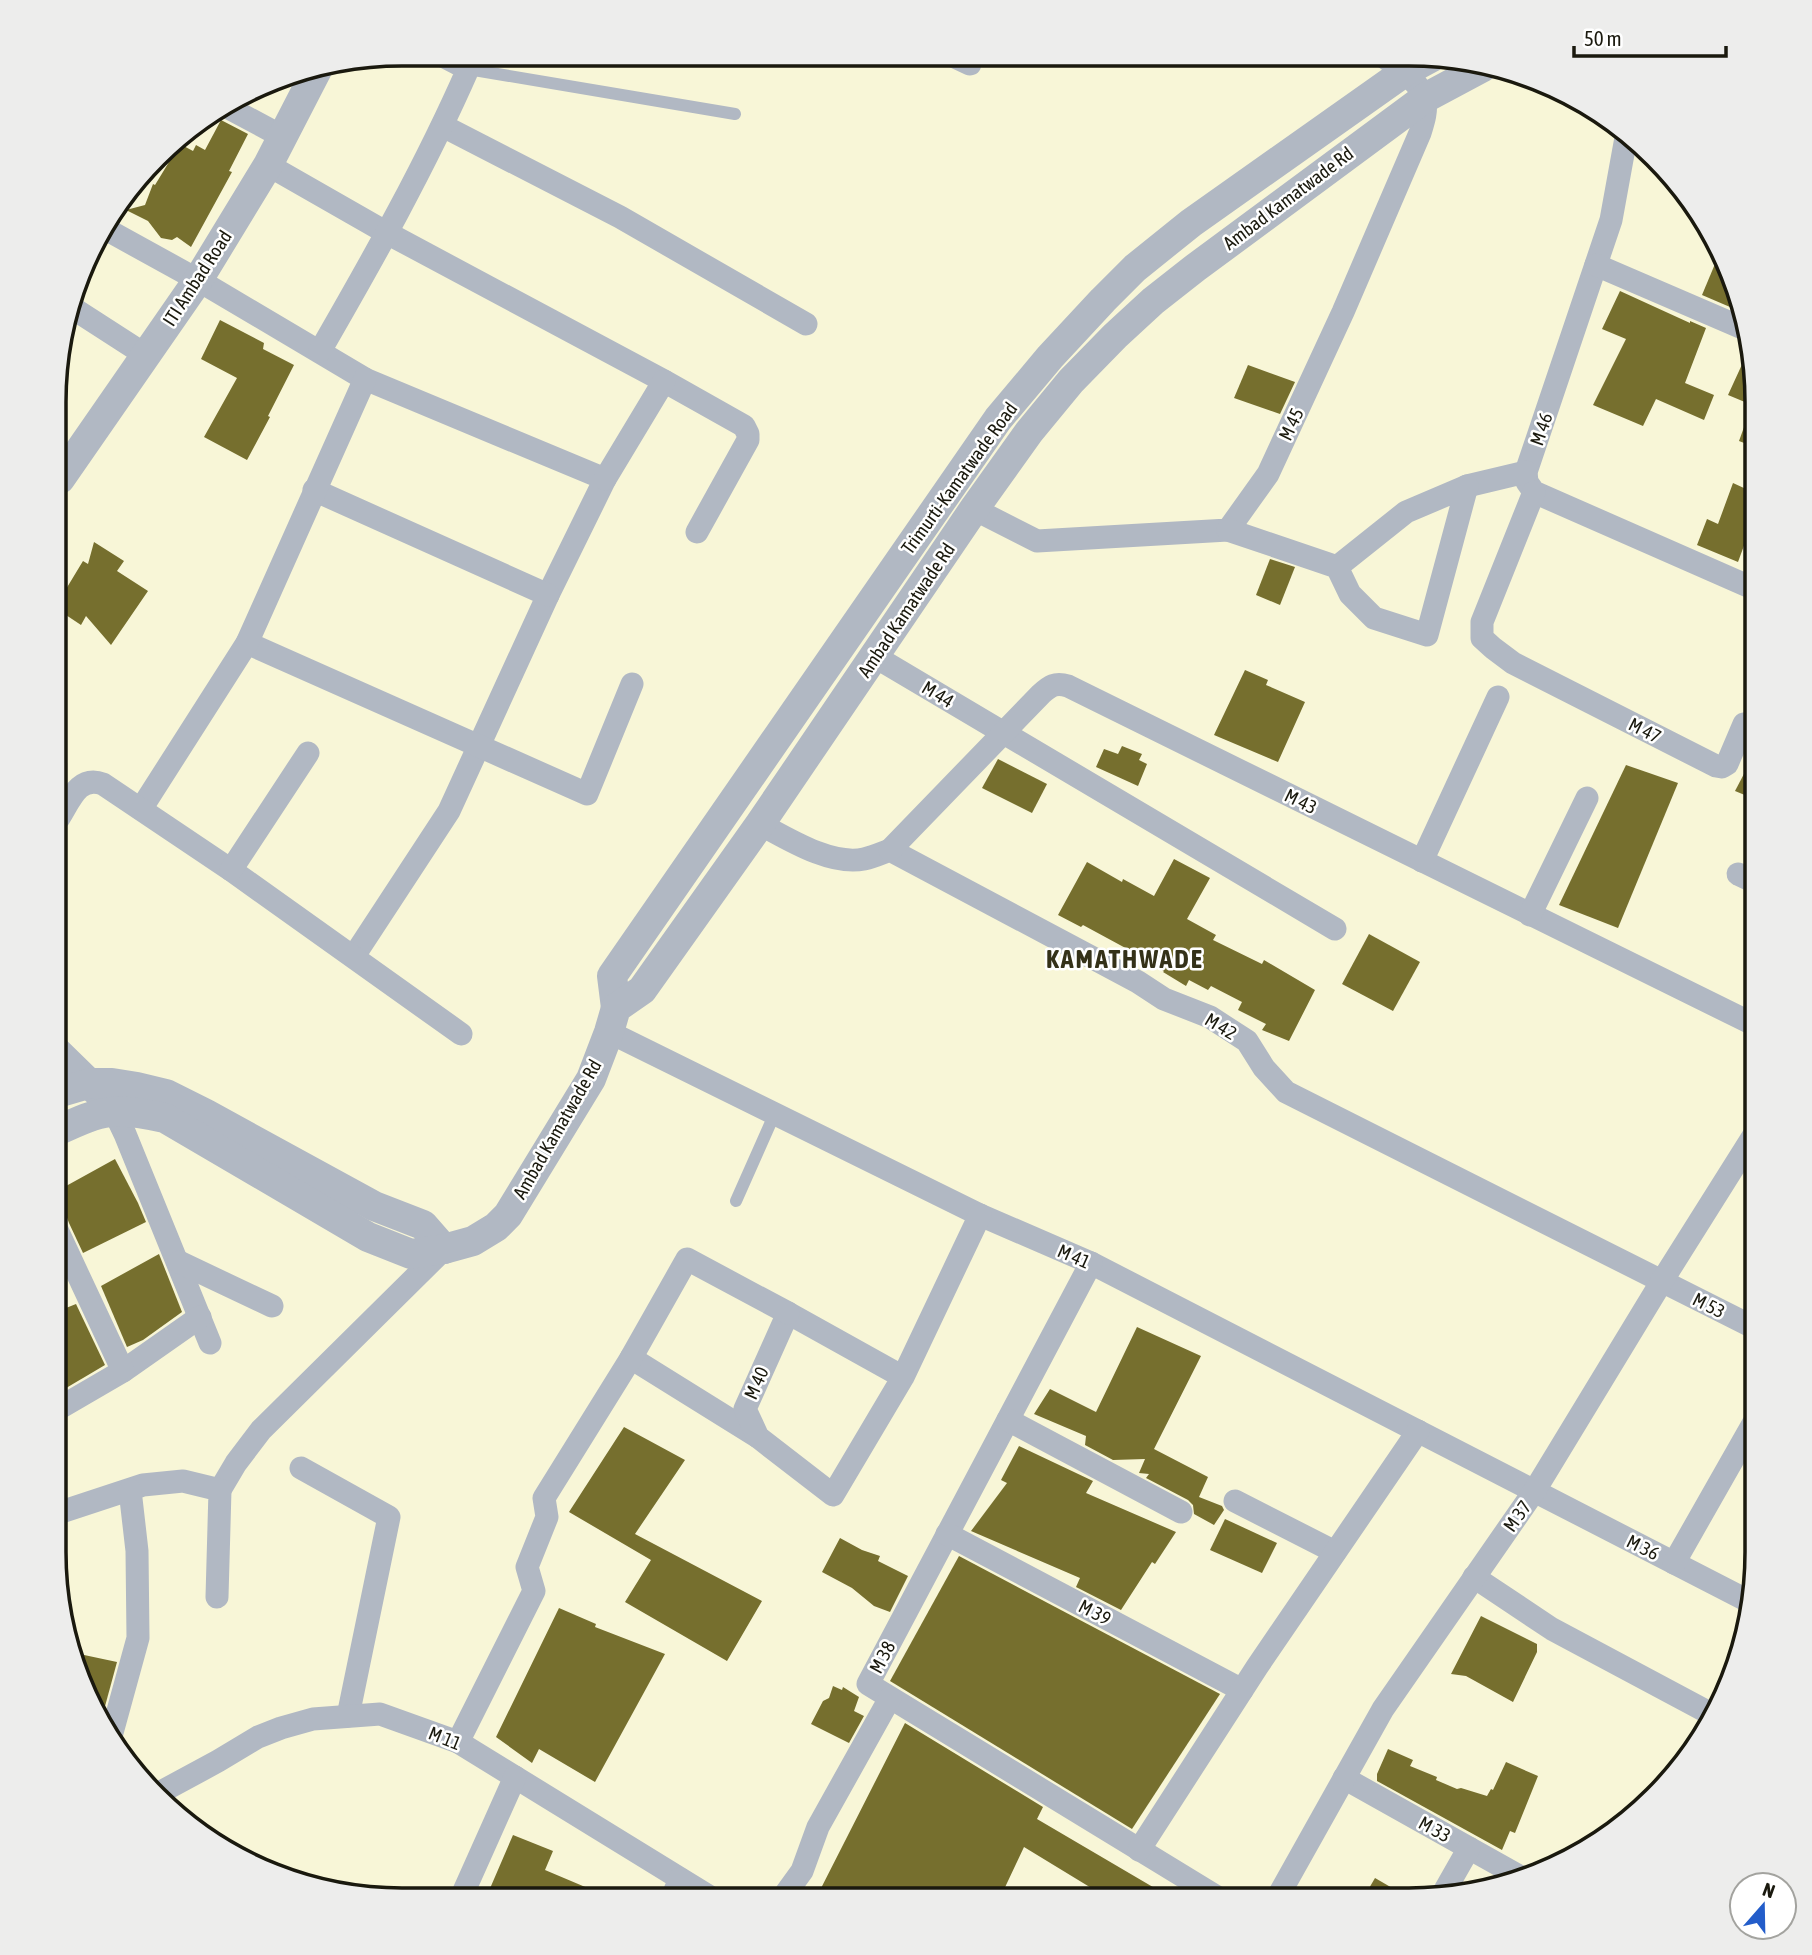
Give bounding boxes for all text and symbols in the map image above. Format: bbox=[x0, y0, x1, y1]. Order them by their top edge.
scale bar bbox=[1574, 14, 1726, 58]
text: 50 m bbox=[1584, 26, 1622, 50]
street label: Ambad Kamatwade Rd bbox=[1219, 142, 1357, 254]
street label: ITI Ambad Road bbox=[158, 226, 236, 330]
street label: Trimurti-Kamatwade Road bbox=[897, 398, 1021, 558]
street label: M 45 bbox=[1274, 404, 1308, 444]
street label: M 46 bbox=[1525, 410, 1557, 448]
street label: Ambad Kamatwade Rd bbox=[853, 539, 959, 681]
street label: M 44 bbox=[918, 676, 958, 712]
street label: M 47 bbox=[1625, 713, 1665, 747]
street label: M 43 bbox=[1281, 784, 1321, 818]
district label: KAMATHWADE bbox=[1046, 944, 1204, 974]
street label: M 42 bbox=[1201, 1008, 1241, 1044]
street label: Ambad Kamatwade Rd bbox=[508, 1056, 606, 1202]
street label: M 41 bbox=[1054, 1239, 1094, 1273]
street label: M 53 bbox=[1689, 1288, 1729, 1322]
street label: M 40 bbox=[739, 1363, 773, 1403]
street label: M 37 bbox=[1498, 1496, 1536, 1536]
street label: M 36 bbox=[1623, 1530, 1663, 1564]
street label: M 39 bbox=[1075, 1594, 1115, 1630]
street label: M 38 bbox=[864, 1637, 900, 1677]
street label: M 11 bbox=[425, 1722, 465, 1754]
street label: M 33 bbox=[1415, 1811, 1455, 1847]
north arrow bbox=[1728, 1871, 1798, 1941]
text: N bbox=[1760, 1878, 1778, 1902]

